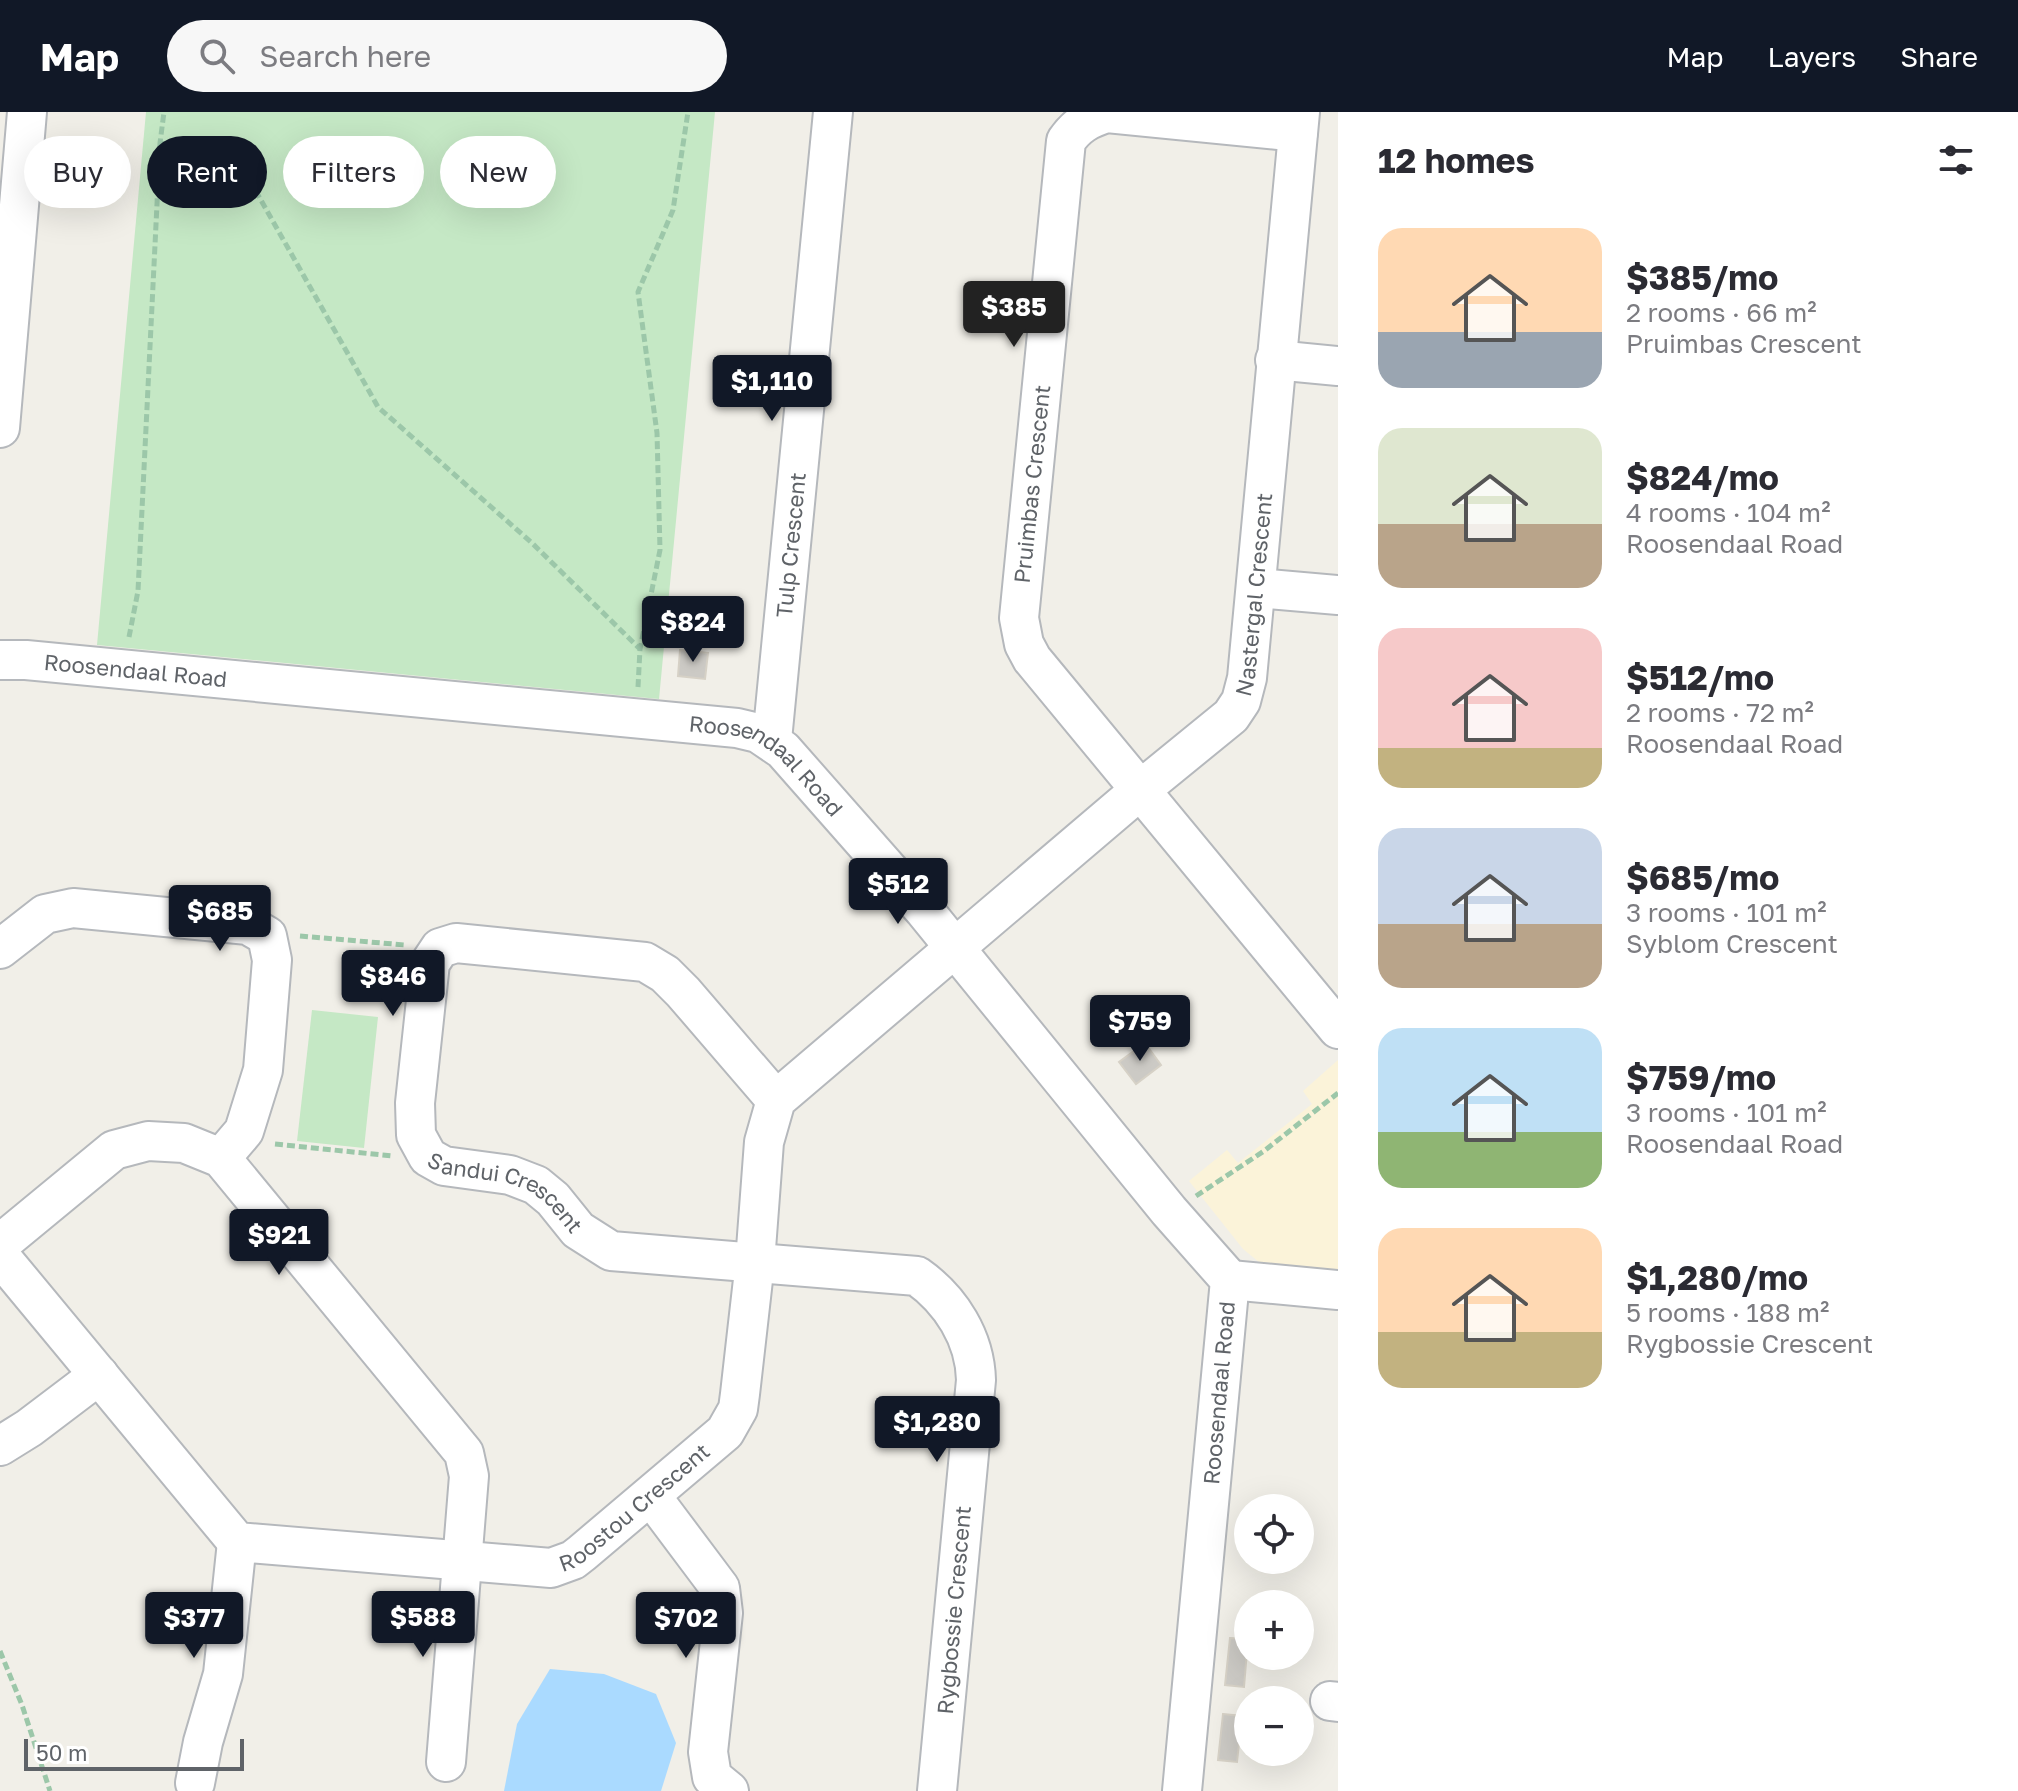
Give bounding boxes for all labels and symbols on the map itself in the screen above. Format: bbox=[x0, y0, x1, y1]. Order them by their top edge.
pin: $385 bbox=[967, 281, 1061, 349]
pin: $1,110 bbox=[707, 355, 837, 423]
street label: Pruimbas Crescent bbox=[1008, 383, 1055, 585]
street label: Tulp Crescent bbox=[770, 471, 811, 619]
street label: Nastergal Crescent bbox=[1229, 492, 1277, 699]
pin: $824 bbox=[646, 596, 740, 664]
street label: Roosendaal Road bbox=[43, 648, 228, 692]
street label: Roosendaal Road bbox=[688, 709, 849, 822]
pin: $512 bbox=[851, 858, 945, 926]
pin: $685 bbox=[173, 885, 267, 953]
pin: $846 bbox=[346, 950, 440, 1018]
pin: $759 bbox=[1093, 995, 1187, 1063]
street label: Sandui Crescent bbox=[423, 1146, 589, 1238]
pin: $921 bbox=[232, 1209, 326, 1277]
street label: Roosendaal Road bbox=[1197, 1300, 1240, 1486]
pin: $1,280 bbox=[872, 1396, 1002, 1464]
street label: Roostou Crescent bbox=[555, 1437, 715, 1577]
street label: Rygbossie Crescent bbox=[931, 1505, 976, 1715]
pin: $588 bbox=[376, 1591, 470, 1659]
pin: $377 bbox=[147, 1592, 241, 1660]
pin: $702 bbox=[639, 1592, 733, 1660]
scale bar bbox=[24, 1735, 244, 1771]

